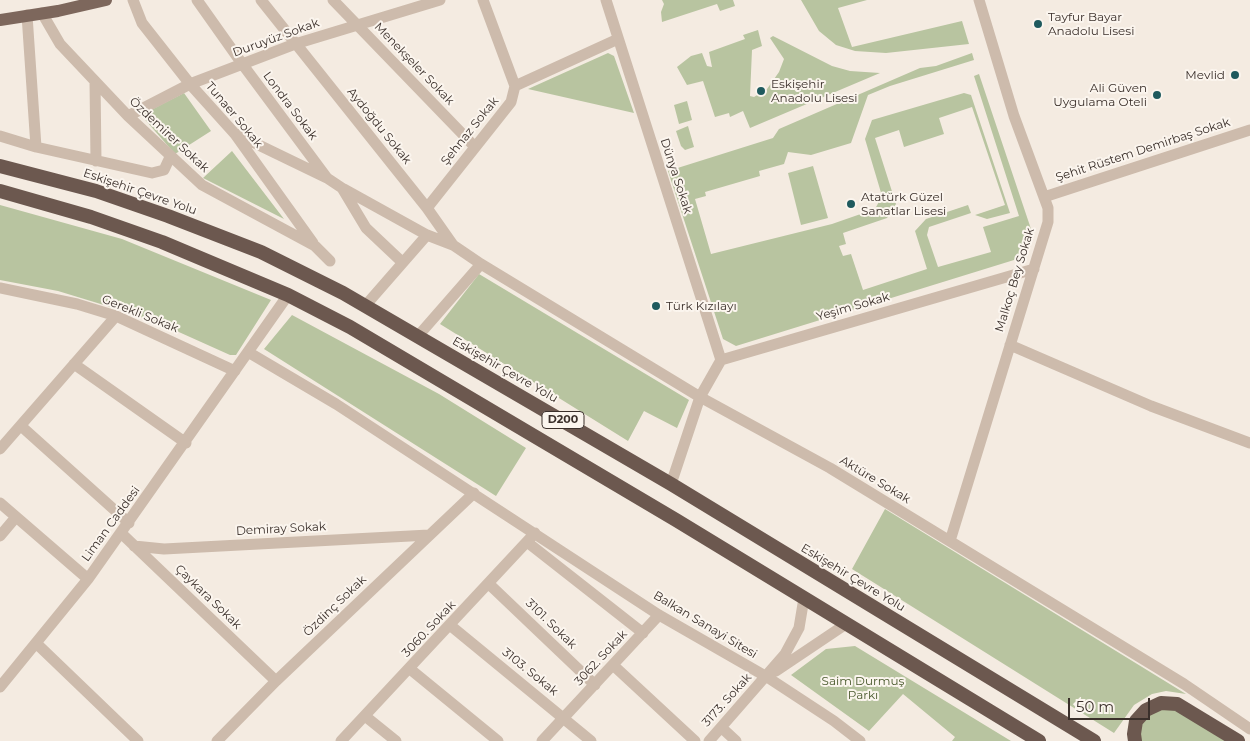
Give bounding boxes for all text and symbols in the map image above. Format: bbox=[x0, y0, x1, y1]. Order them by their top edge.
place label: Tayfur Bayar Anadolu Lisesi bbox=[1048, 10, 1134, 38]
street label: Duruyüz Sokak bbox=[231, 16, 321, 60]
marker: Tayfur Bayar Anadolu Lisesi bbox=[1032, 18, 1044, 30]
street label: Menekşeler Sokak bbox=[371, 20, 457, 108]
place label: Mevlid bbox=[1185, 68, 1225, 82]
street label: Londra Sokak bbox=[260, 69, 320, 143]
marker: Mevlid bbox=[1229, 69, 1241, 81]
place label: Eskişehir Anadolu Lisesi bbox=[771, 77, 857, 105]
street label: Tunaer Sokak bbox=[202, 79, 266, 151]
place label: Ali Güven Uygulama Oteli bbox=[1053, 81, 1147, 109]
street label: Aydoğdu Sokak bbox=[344, 85, 414, 167]
marker: Eskişehir Anadolu Lisesi bbox=[755, 85, 767, 97]
marker: Ali Güven Uygulama Oteli bbox=[1151, 89, 1163, 101]
street label: Özdemirer Sokak bbox=[126, 94, 212, 176]
street label: Şehnaz Sokak bbox=[438, 94, 502, 168]
street label: Şehit Rüstem Demirbaş Sokak bbox=[1054, 115, 1232, 185]
street label: Dünya Sokak bbox=[657, 136, 695, 216]
street label: Eskişehir Çevre Yolu bbox=[81, 166, 199, 218]
place label: Atatürk Güzel Sanatlar Lisesi bbox=[861, 190, 946, 218]
marker: Atatürk Güzel Sanatlar Lisesi bbox=[845, 198, 857, 210]
street label: Malkoç Bey Sokak bbox=[992, 226, 1038, 334]
street label: Yeşim Sokak bbox=[815, 290, 891, 324]
street label: Gerekli Sokak bbox=[100, 292, 180, 336]
place label: Türk Kızılayı bbox=[666, 299, 737, 313]
marker: Türk Kızılayı bbox=[650, 300, 662, 312]
street label: Eskişehir Çevre Yolu bbox=[450, 334, 560, 406]
road number: D200 bbox=[542, 412, 584, 428]
street label: Aktüre Sokak bbox=[837, 453, 913, 507]
street label: Liman Caddesi bbox=[79, 484, 143, 564]
street label: Demiray Sokak bbox=[236, 519, 326, 539]
street label: Eskişehir Çevre Yolu bbox=[798, 541, 908, 615]
street label: Çaykara Sokak bbox=[172, 562, 244, 632]
street label: Özdinç Sokak bbox=[301, 572, 369, 640]
street label: Balkan Sanayi Sitesi bbox=[650, 588, 760, 662]
street label: 3101. Sokak bbox=[523, 596, 579, 652]
street label: 3060. Sokak bbox=[399, 598, 459, 660]
street label: 3062. Sokak bbox=[572, 627, 630, 689]
street label: 3103. Sokak bbox=[499, 645, 561, 699]
street label: 3173. Sokak bbox=[699, 670, 755, 730]
park label: Saim Durmuş Parkı bbox=[822, 674, 904, 702]
scale bar bbox=[1070, 688, 1152, 720]
text: 50 m bbox=[1076, 697, 1114, 716]

